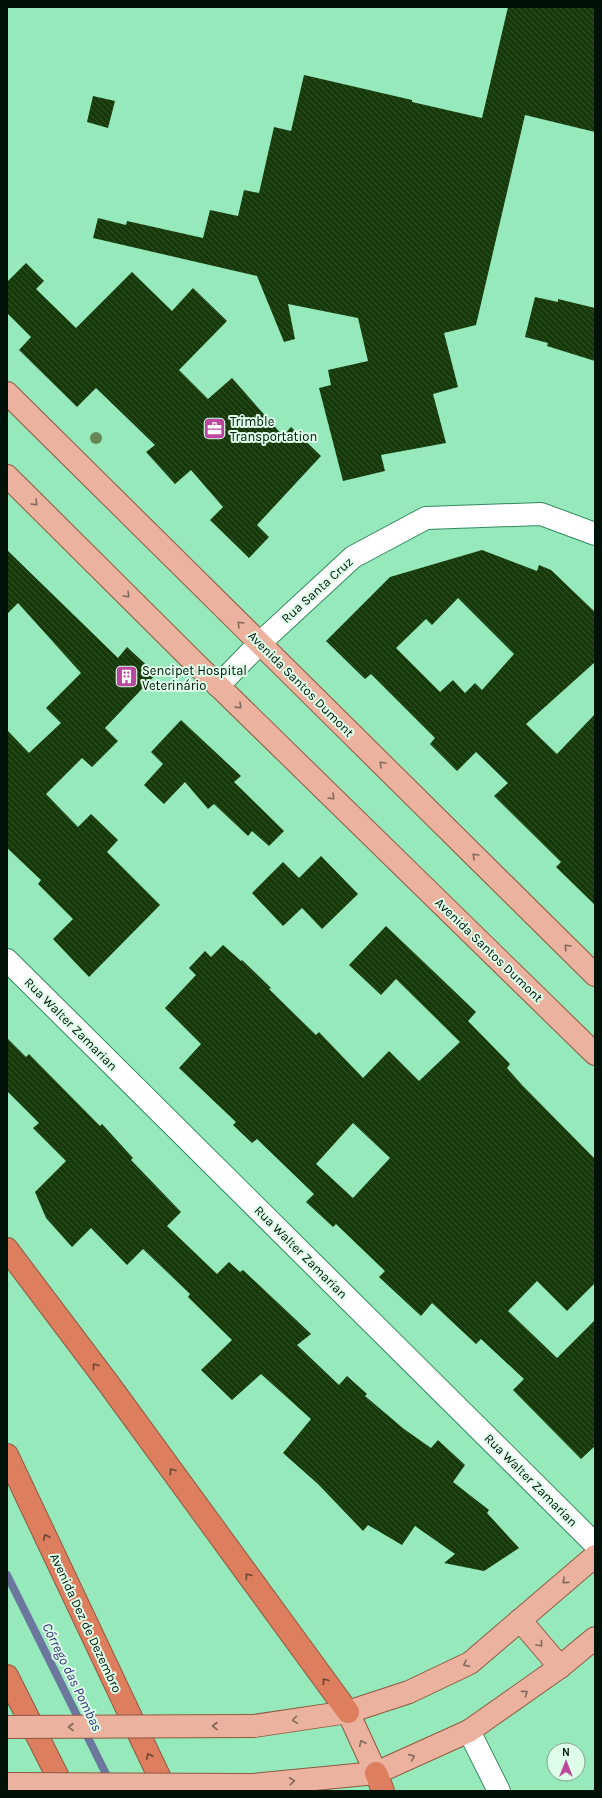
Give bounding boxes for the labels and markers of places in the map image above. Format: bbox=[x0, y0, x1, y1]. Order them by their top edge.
place label: Trimble Transportation bbox=[230, 414, 317, 444]
office icon: Trimble Transportation bbox=[201, 415, 227, 441]
place label: Sencipet Hospital Veterinário bbox=[142, 663, 247, 693]
building icon: Sencipet Hospital Veterinário bbox=[114, 664, 140, 690]

